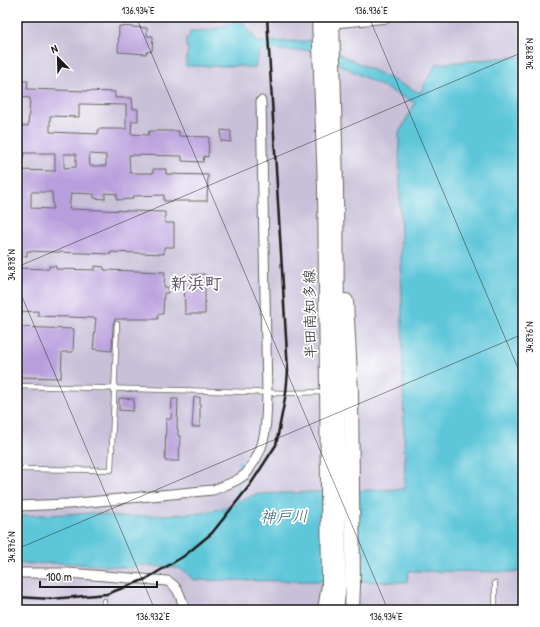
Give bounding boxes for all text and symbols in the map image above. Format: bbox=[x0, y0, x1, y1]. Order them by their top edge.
text: 136.934°E bbox=[122, 4, 155, 17]
text: 136.936°E bbox=[354, 4, 388, 17]
north arrow bbox=[38, 38, 78, 78]
text: 34.878°N bbox=[523, 38, 536, 70]
text: N bbox=[49, 41, 60, 56]
text: 34.878°N bbox=[5, 249, 18, 281]
street label: 半田南知多線 bbox=[298, 269, 321, 359]
district label: 新浜町 bbox=[171, 271, 222, 294]
text: 34.876°N bbox=[523, 321, 536, 353]
water label: 神戸川 bbox=[260, 505, 308, 527]
text: 34.876°N bbox=[5, 531, 18, 563]
scale bar bbox=[40, 563, 157, 589]
text: 100 m bbox=[46, 568, 72, 585]
text: 136.932°E bbox=[136, 610, 170, 623]
text: 136.934°E bbox=[370, 610, 403, 623]

